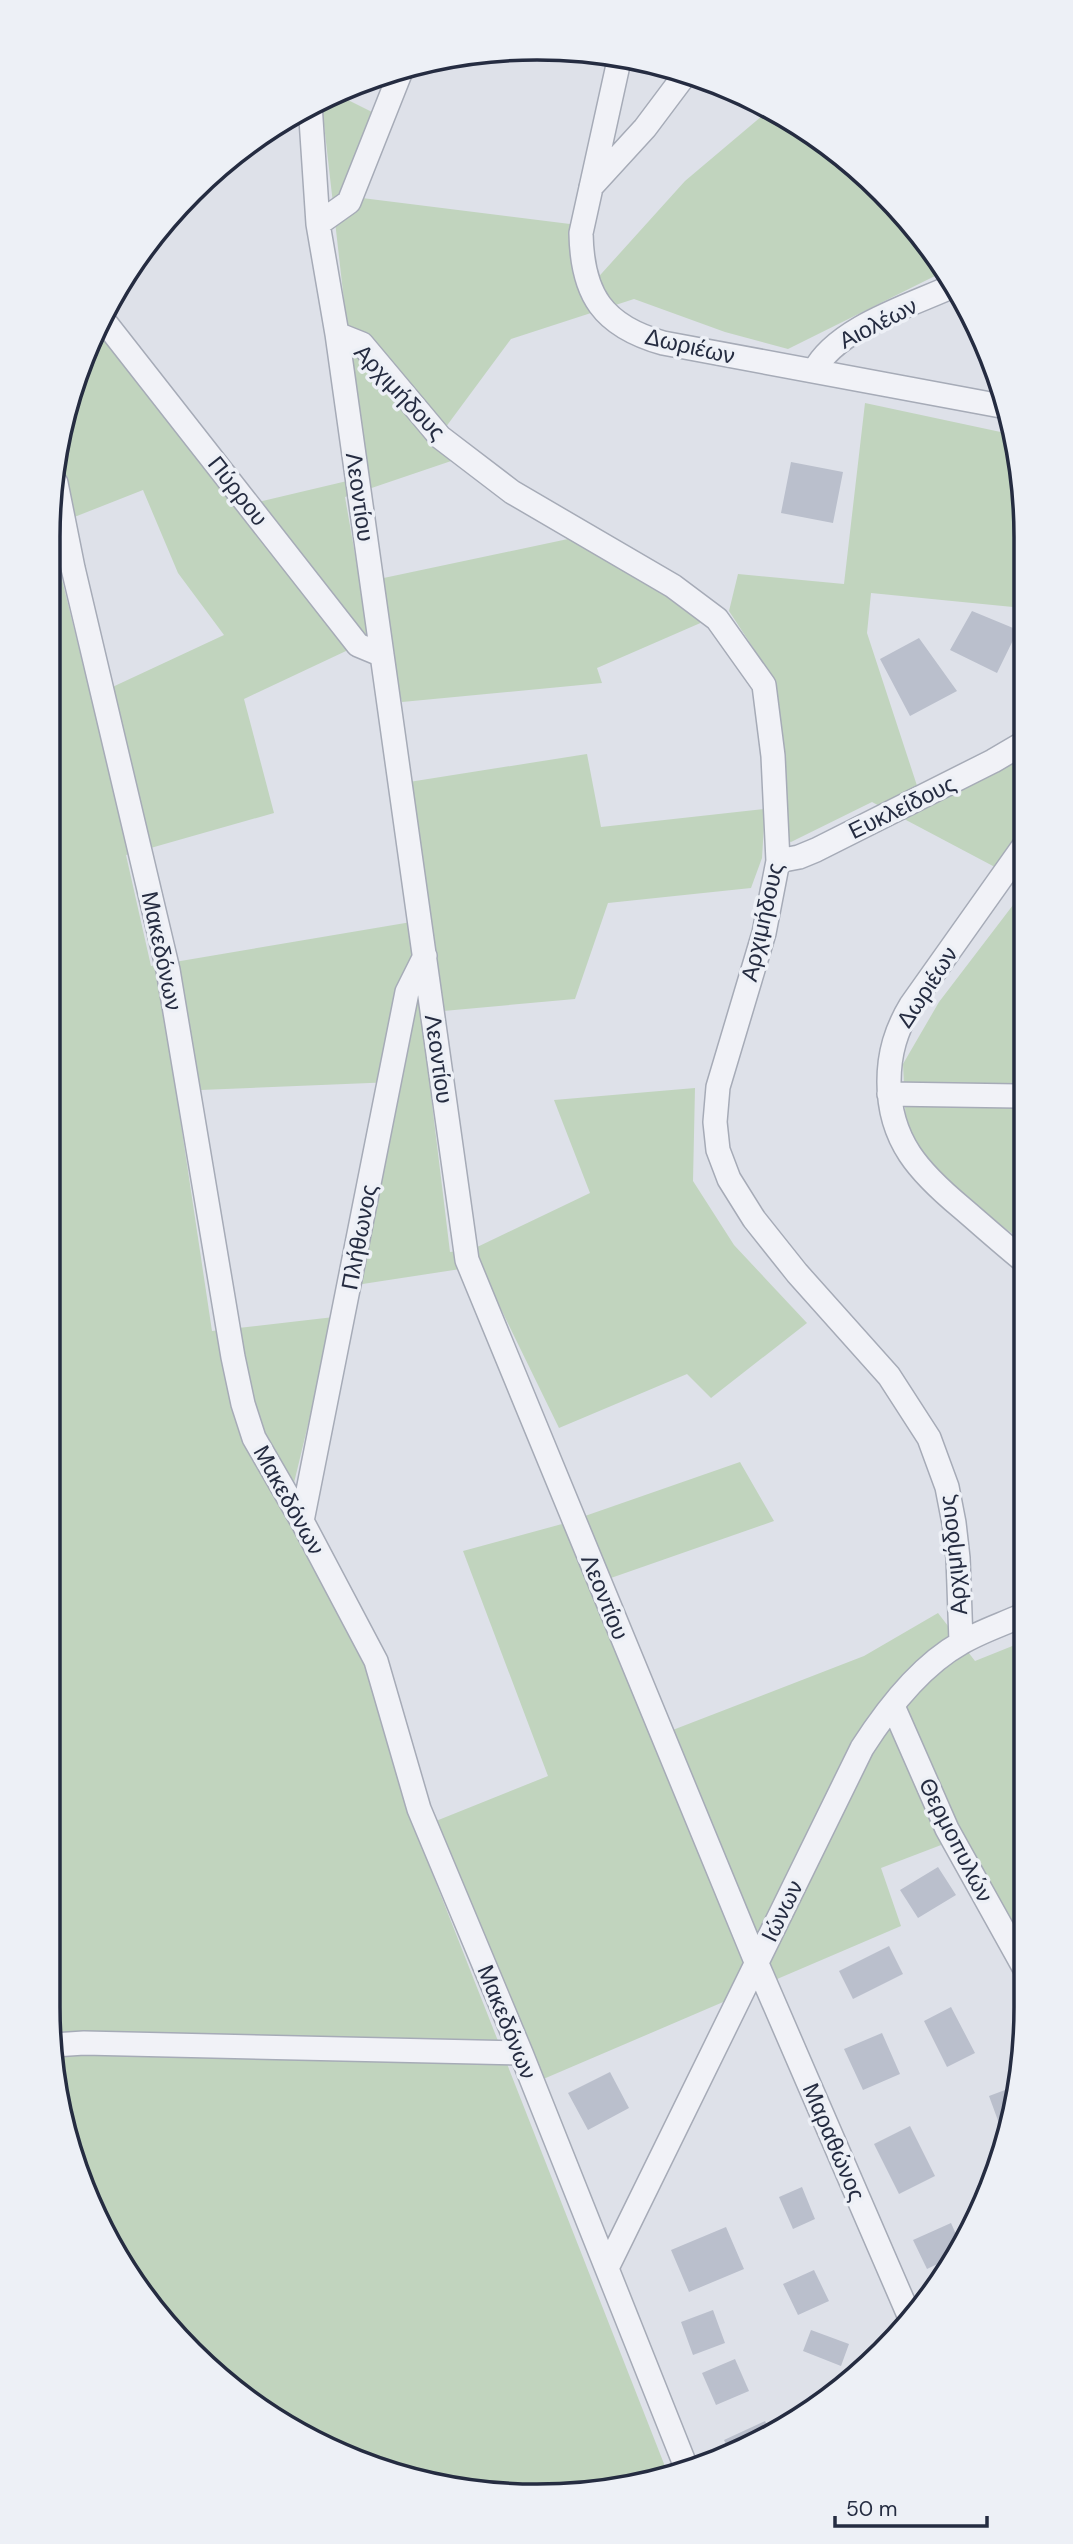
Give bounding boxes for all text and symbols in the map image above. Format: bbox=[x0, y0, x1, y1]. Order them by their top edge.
street label: Αιολέων bbox=[834, 291, 922, 355]
street label: Δωριέων bbox=[642, 321, 738, 371]
street label: Αρχιμήδους bbox=[348, 338, 452, 446]
street label: Πύρρου bbox=[201, 450, 275, 532]
street label: Λεοντίου bbox=[339, 451, 381, 543]
street label: Ευκλείδους bbox=[843, 768, 961, 846]
street label: Αρχιμήδους bbox=[734, 860, 790, 984]
street label: Μακεδόνων bbox=[135, 889, 189, 1013]
street label: Δωριέων bbox=[890, 941, 964, 1033]
street label: Λεοντίου bbox=[418, 1013, 460, 1105]
street label: Πλήθωνος bbox=[334, 1182, 384, 1292]
street label: Μακεδόνων bbox=[247, 1440, 331, 1560]
street label: Αρχιμήδους bbox=[932, 1493, 974, 1617]
street label: Λεοντίου bbox=[574, 1550, 636, 1644]
street label: Θερμοπυλών bbox=[912, 1773, 1000, 1907]
street label: Ιώνων bbox=[754, 1875, 810, 1947]
street label: Μακεδόνων bbox=[470, 1960, 544, 2084]
street label: Μαραθώνος bbox=[796, 2079, 872, 2205]
scale bar bbox=[835, 2484, 987, 2528]
text: 50 m bbox=[846, 2495, 897, 2523]

